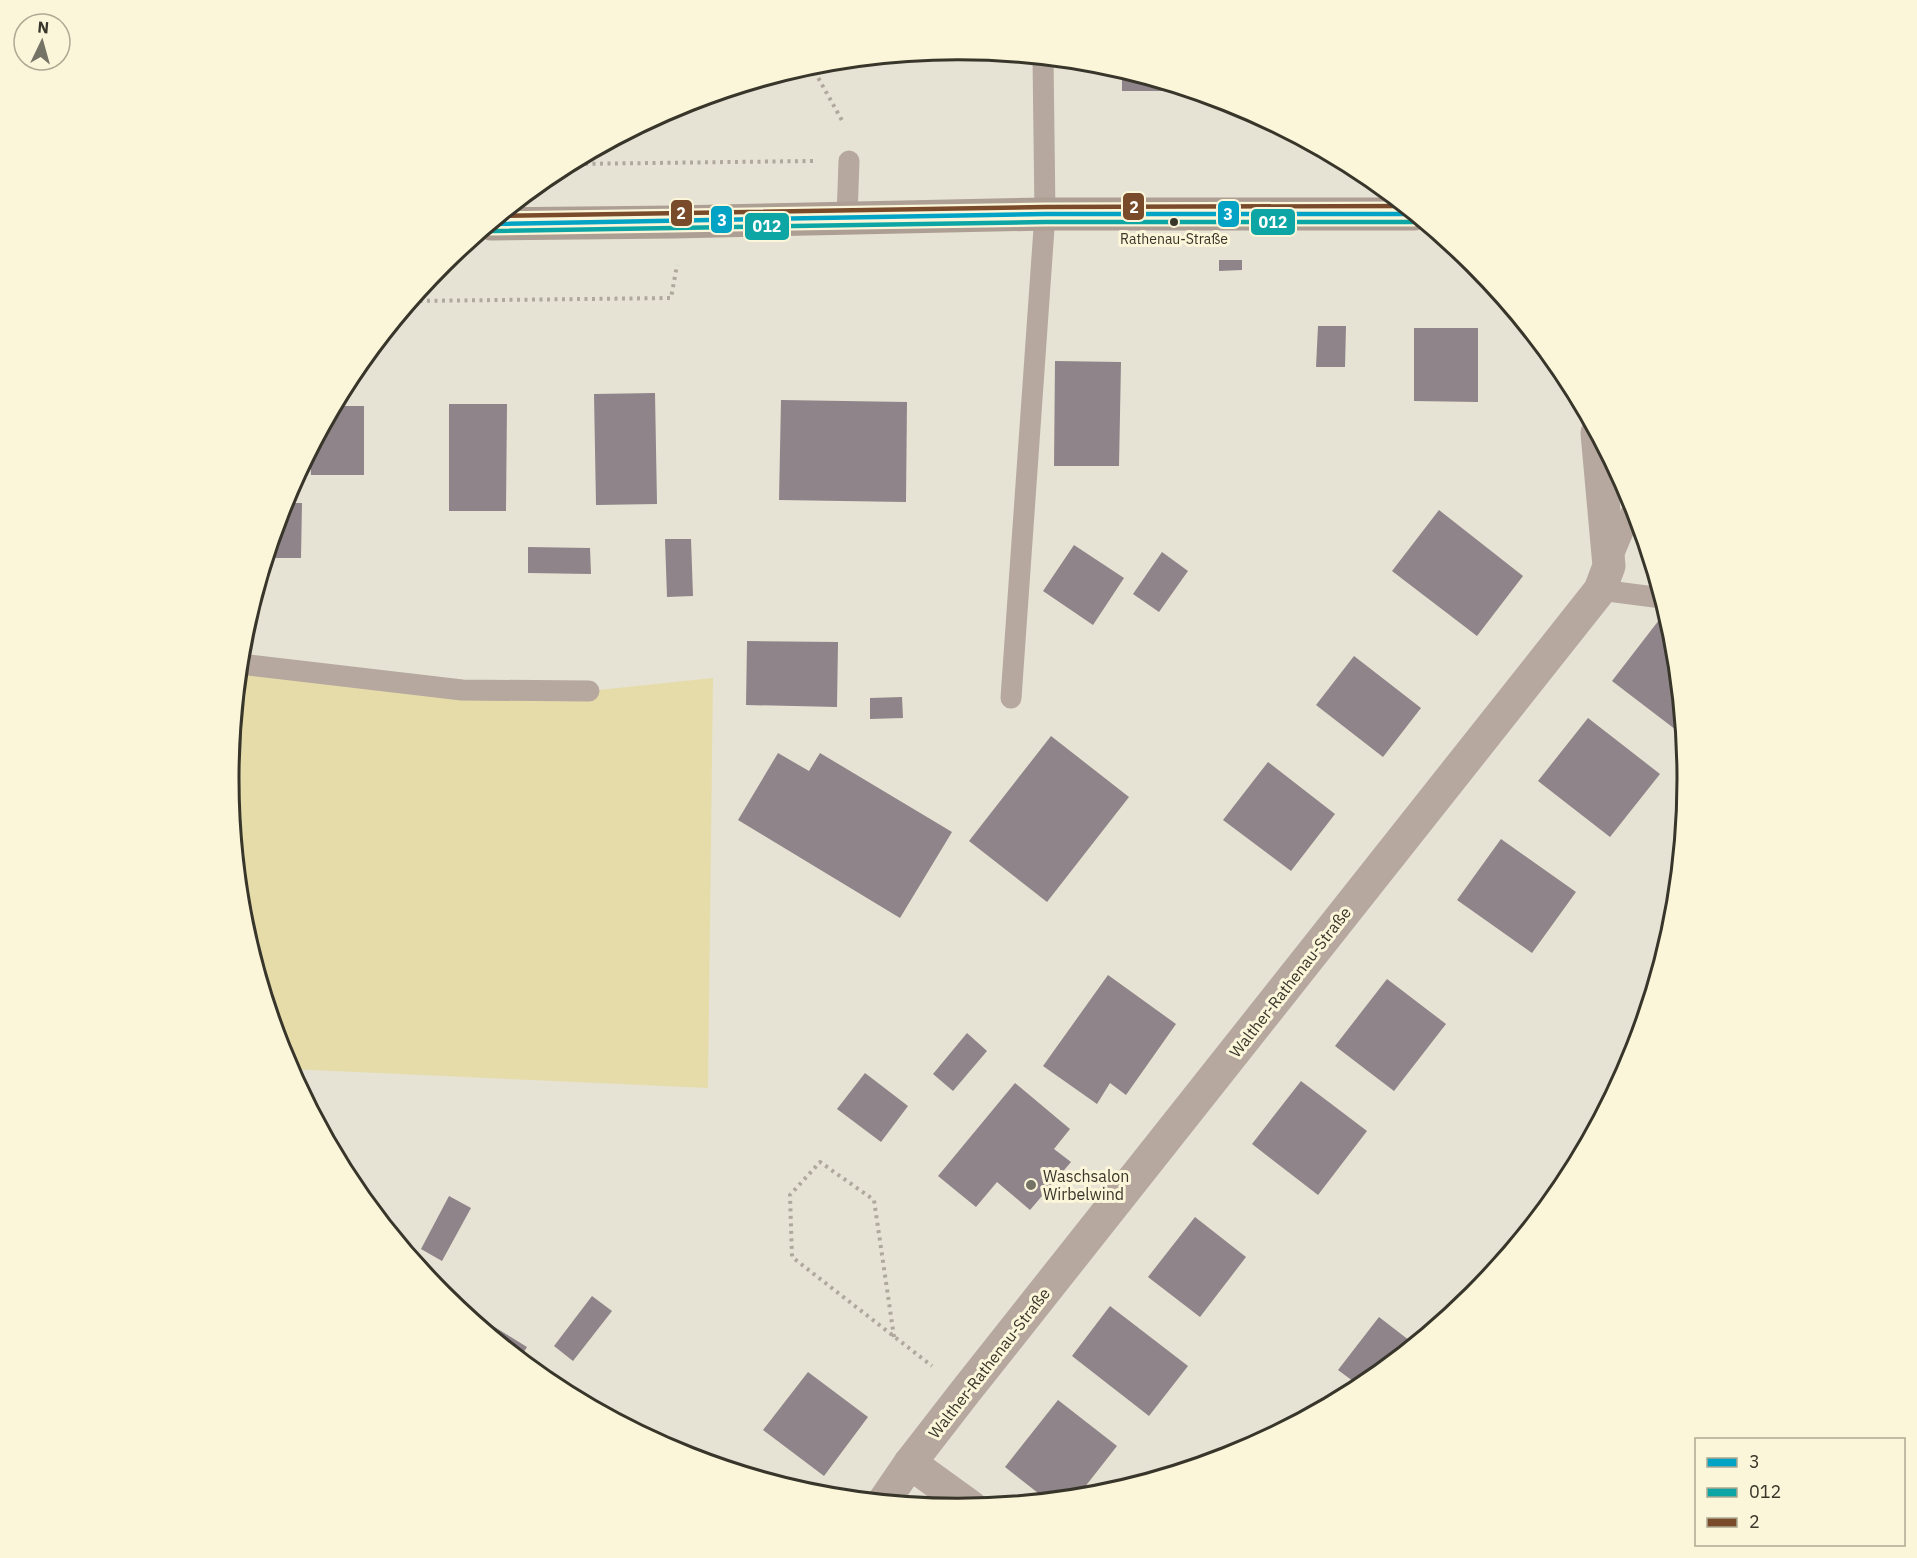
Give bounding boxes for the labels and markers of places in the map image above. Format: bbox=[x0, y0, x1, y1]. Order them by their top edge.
marker: Rathenau-Straße bbox=[1168, 216, 1180, 228]
place label: Rathenau-Straße bbox=[1120, 230, 1228, 248]
place label: Waschsalon Wirbelwind bbox=[1043, 1166, 1129, 1204]
marker: Waschsalon Wirbelwind bbox=[1024, 1178, 1038, 1192]

